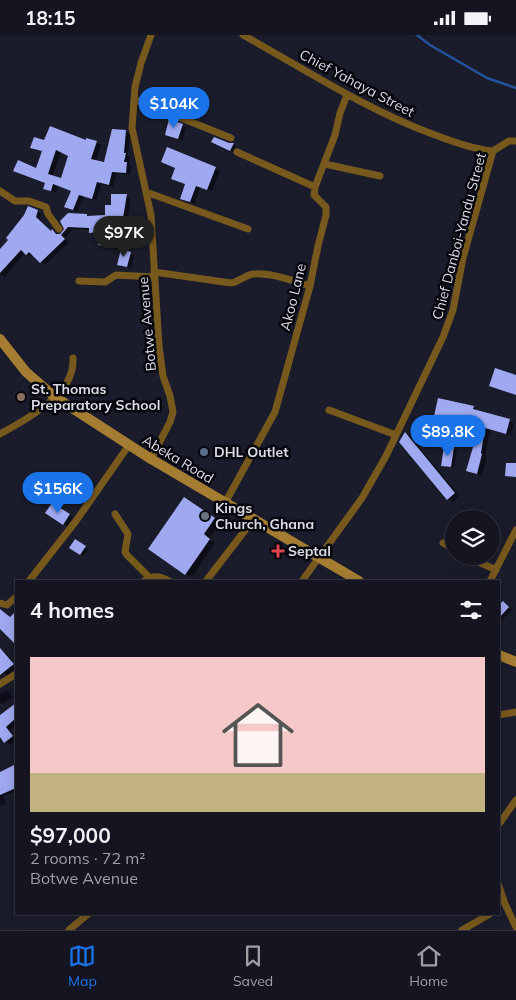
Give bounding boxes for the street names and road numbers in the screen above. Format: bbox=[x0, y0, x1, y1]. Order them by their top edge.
street label: Chief Yahaya Street bbox=[296, 45, 418, 121]
street label: Chief Danboi-Yandu Street bbox=[428, 150, 490, 321]
street label: Akoo Lane bbox=[276, 261, 310, 333]
street label: Botwe Avenue bbox=[134, 276, 160, 372]
street label: Abeka Road bbox=[139, 431, 217, 487]

